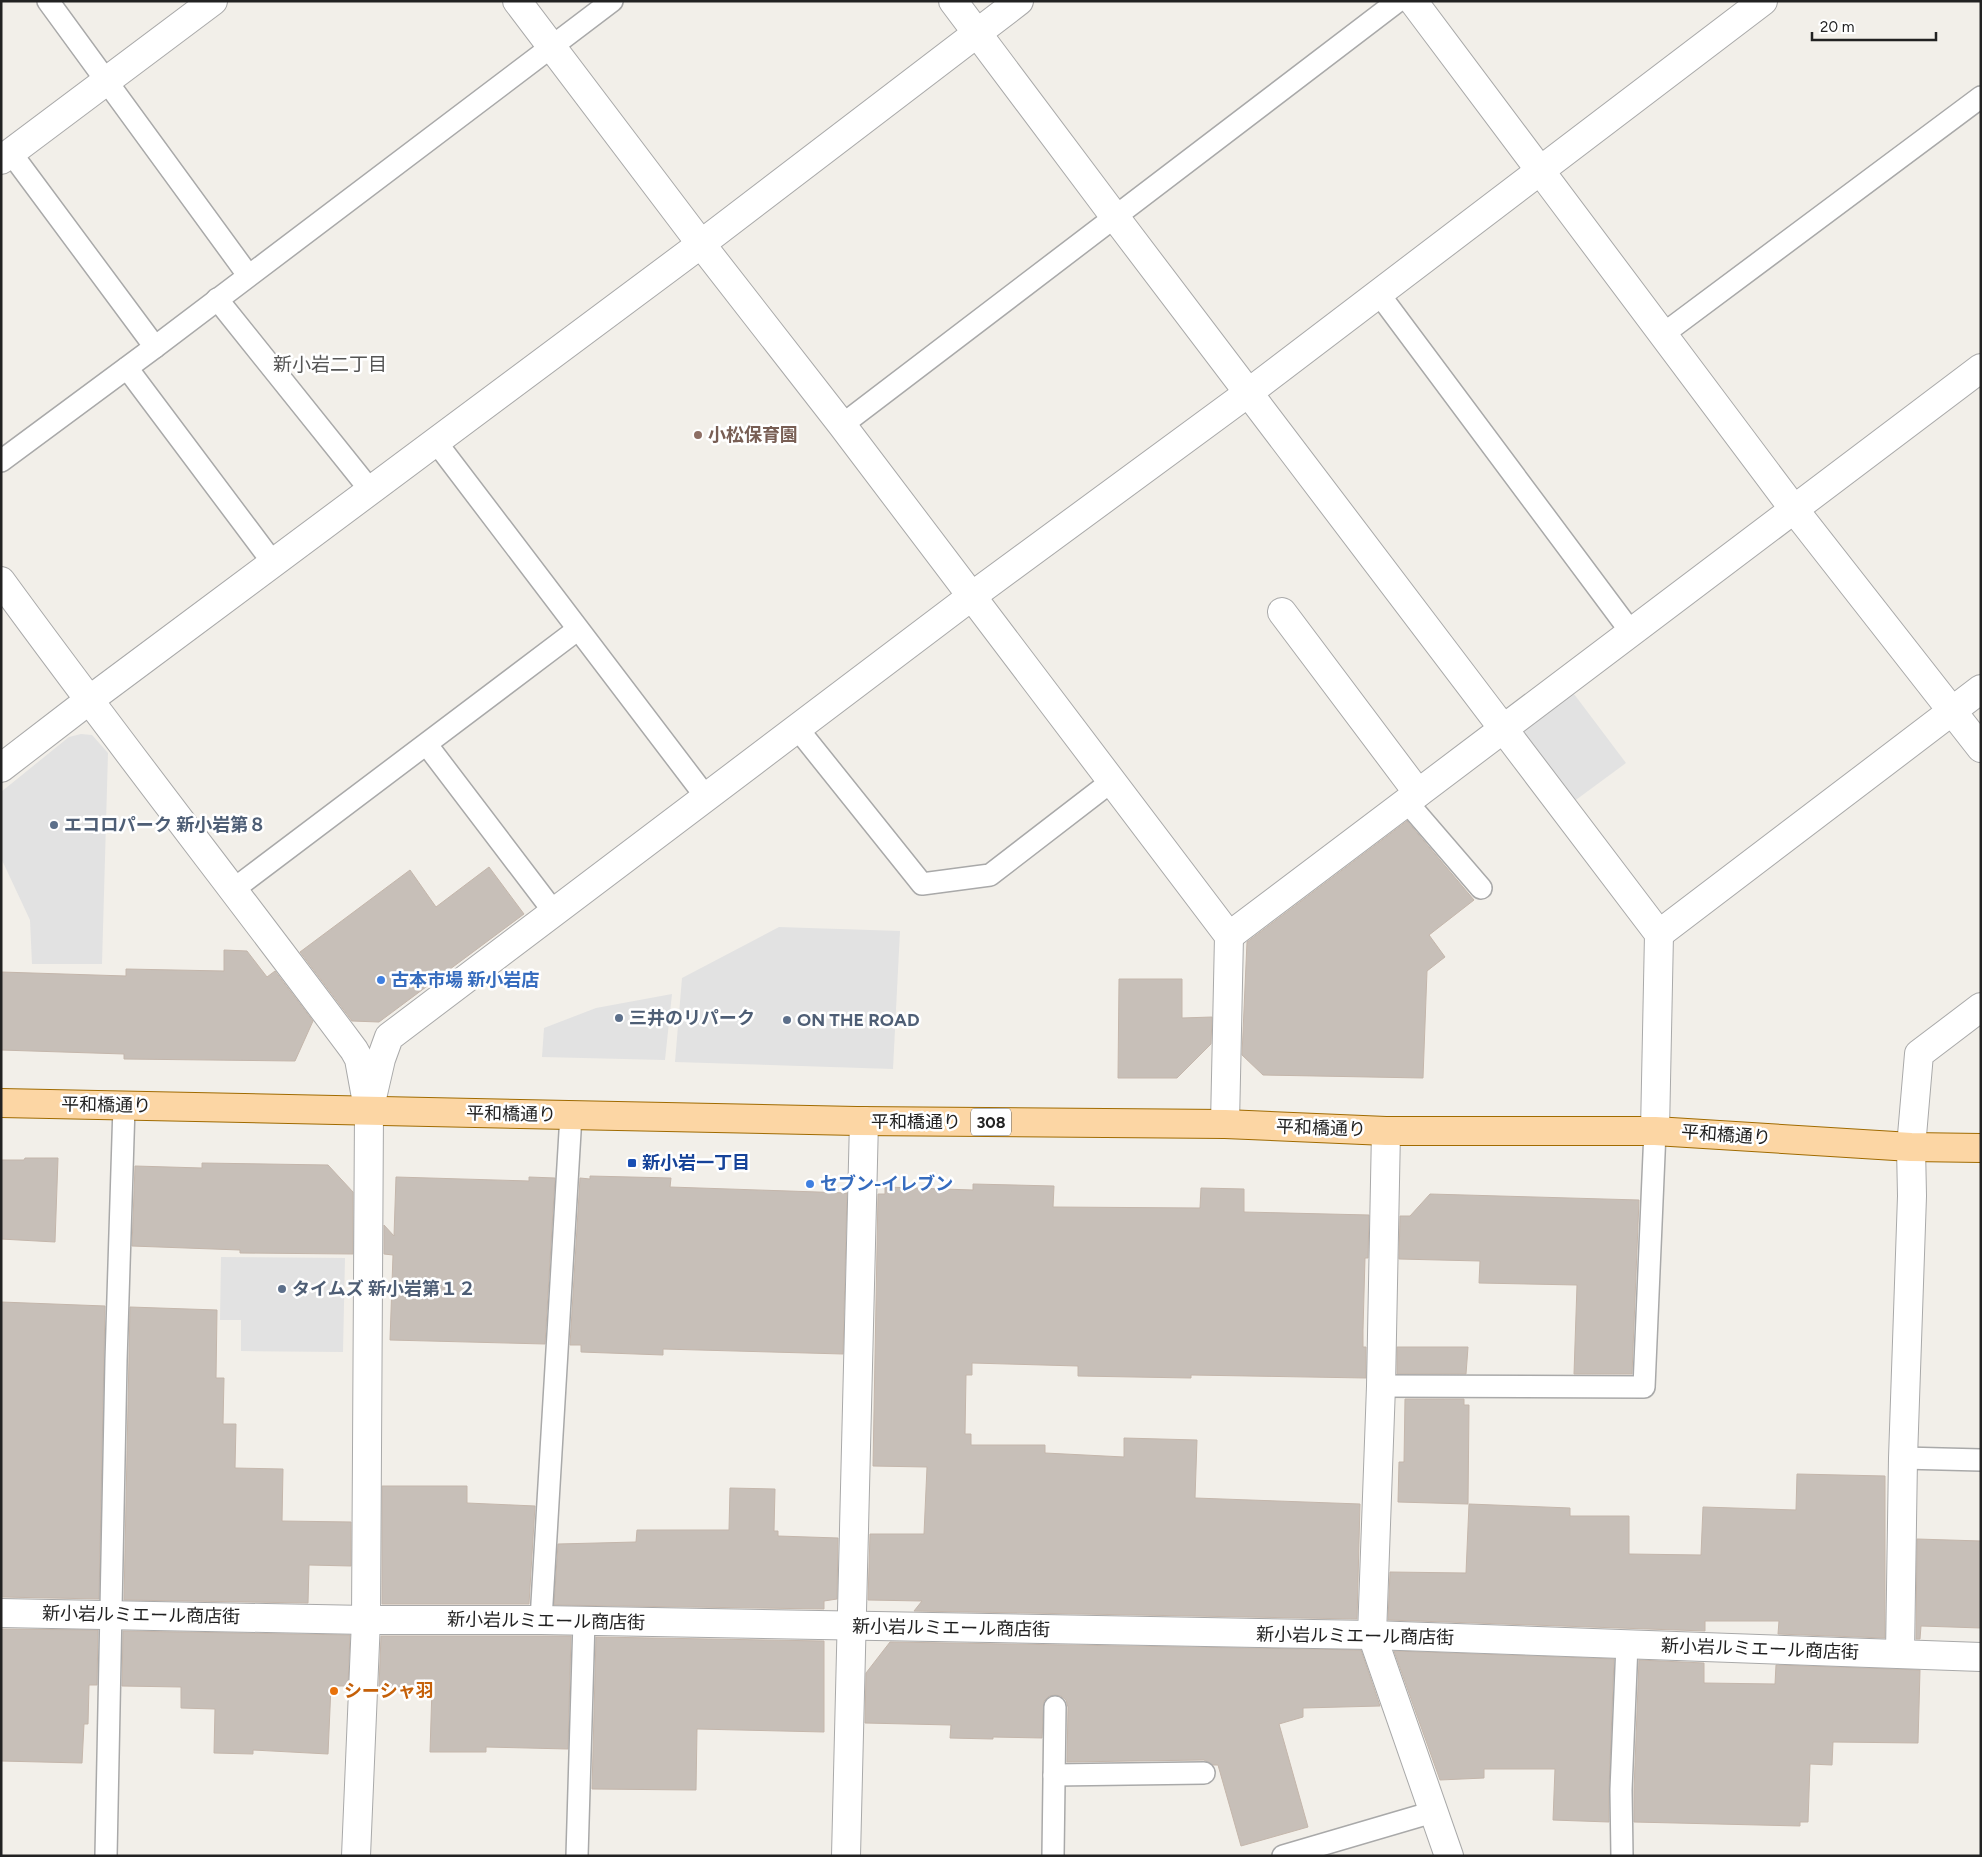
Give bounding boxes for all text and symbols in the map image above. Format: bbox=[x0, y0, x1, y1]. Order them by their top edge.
scale bar bbox=[1812, 10, 1936, 42]
text: 20 m bbox=[1820, 18, 1854, 36]
district label: 新小岩二丁目 bbox=[273, 353, 387, 376]
place label: 小松保育園 bbox=[708, 424, 798, 446]
marker: 小松保育園 bbox=[692, 429, 704, 441]
place label: エコロパーク 新小岩第８ bbox=[64, 814, 266, 836]
marker: エコロパーク 新小岩第８ bbox=[48, 819, 60, 831]
place label: 古本市場 新小岩店 bbox=[391, 969, 539, 991]
marker: 古本市場 新小岩店 bbox=[375, 974, 387, 986]
place label: 三井のリパーク bbox=[629, 1007, 755, 1029]
place label: ON THE ROAD bbox=[797, 1009, 920, 1031]
marker: 三井のリパーク bbox=[613, 1012, 625, 1024]
marker: ON THE ROAD bbox=[781, 1014, 793, 1026]
street label: 平和橋通り bbox=[61, 1093, 151, 1117]
street label: 平和橋通り bbox=[466, 1102, 556, 1126]
road number: 308 bbox=[971, 1108, 1011, 1136]
street label: 平和橋通り bbox=[871, 1111, 961, 1133]
street label: 平和橋通り bbox=[1276, 1115, 1366, 1141]
street label: 平和橋通り bbox=[1680, 1121, 1772, 1149]
place label: 新小岩一丁目 bbox=[642, 1152, 750, 1174]
marker: 新小岩一丁目 bbox=[626, 1157, 638, 1169]
place label: セブン-イレブン bbox=[820, 1173, 953, 1195]
marker: セブン-イレブン bbox=[804, 1178, 816, 1190]
place label: タイムズ 新小岩第１２ bbox=[292, 1278, 476, 1300]
marker: タイムズ 新小岩第１２ bbox=[276, 1283, 288, 1295]
street label: 新小岩ルミエール商店街 bbox=[42, 1602, 240, 1628]
street label: 新小岩ルミエール商店街 bbox=[447, 1608, 645, 1634]
street label: 新小岩ルミエール商店街 bbox=[852, 1615, 1050, 1641]
street label: 新小岩ルミエール商店街 bbox=[1256, 1623, 1454, 1649]
street label: 新小岩ルミエール商店街 bbox=[1661, 1635, 1859, 1663]
place label: シーシャ羽 bbox=[344, 1680, 434, 1702]
marker: シーシャ羽 bbox=[328, 1685, 340, 1697]

